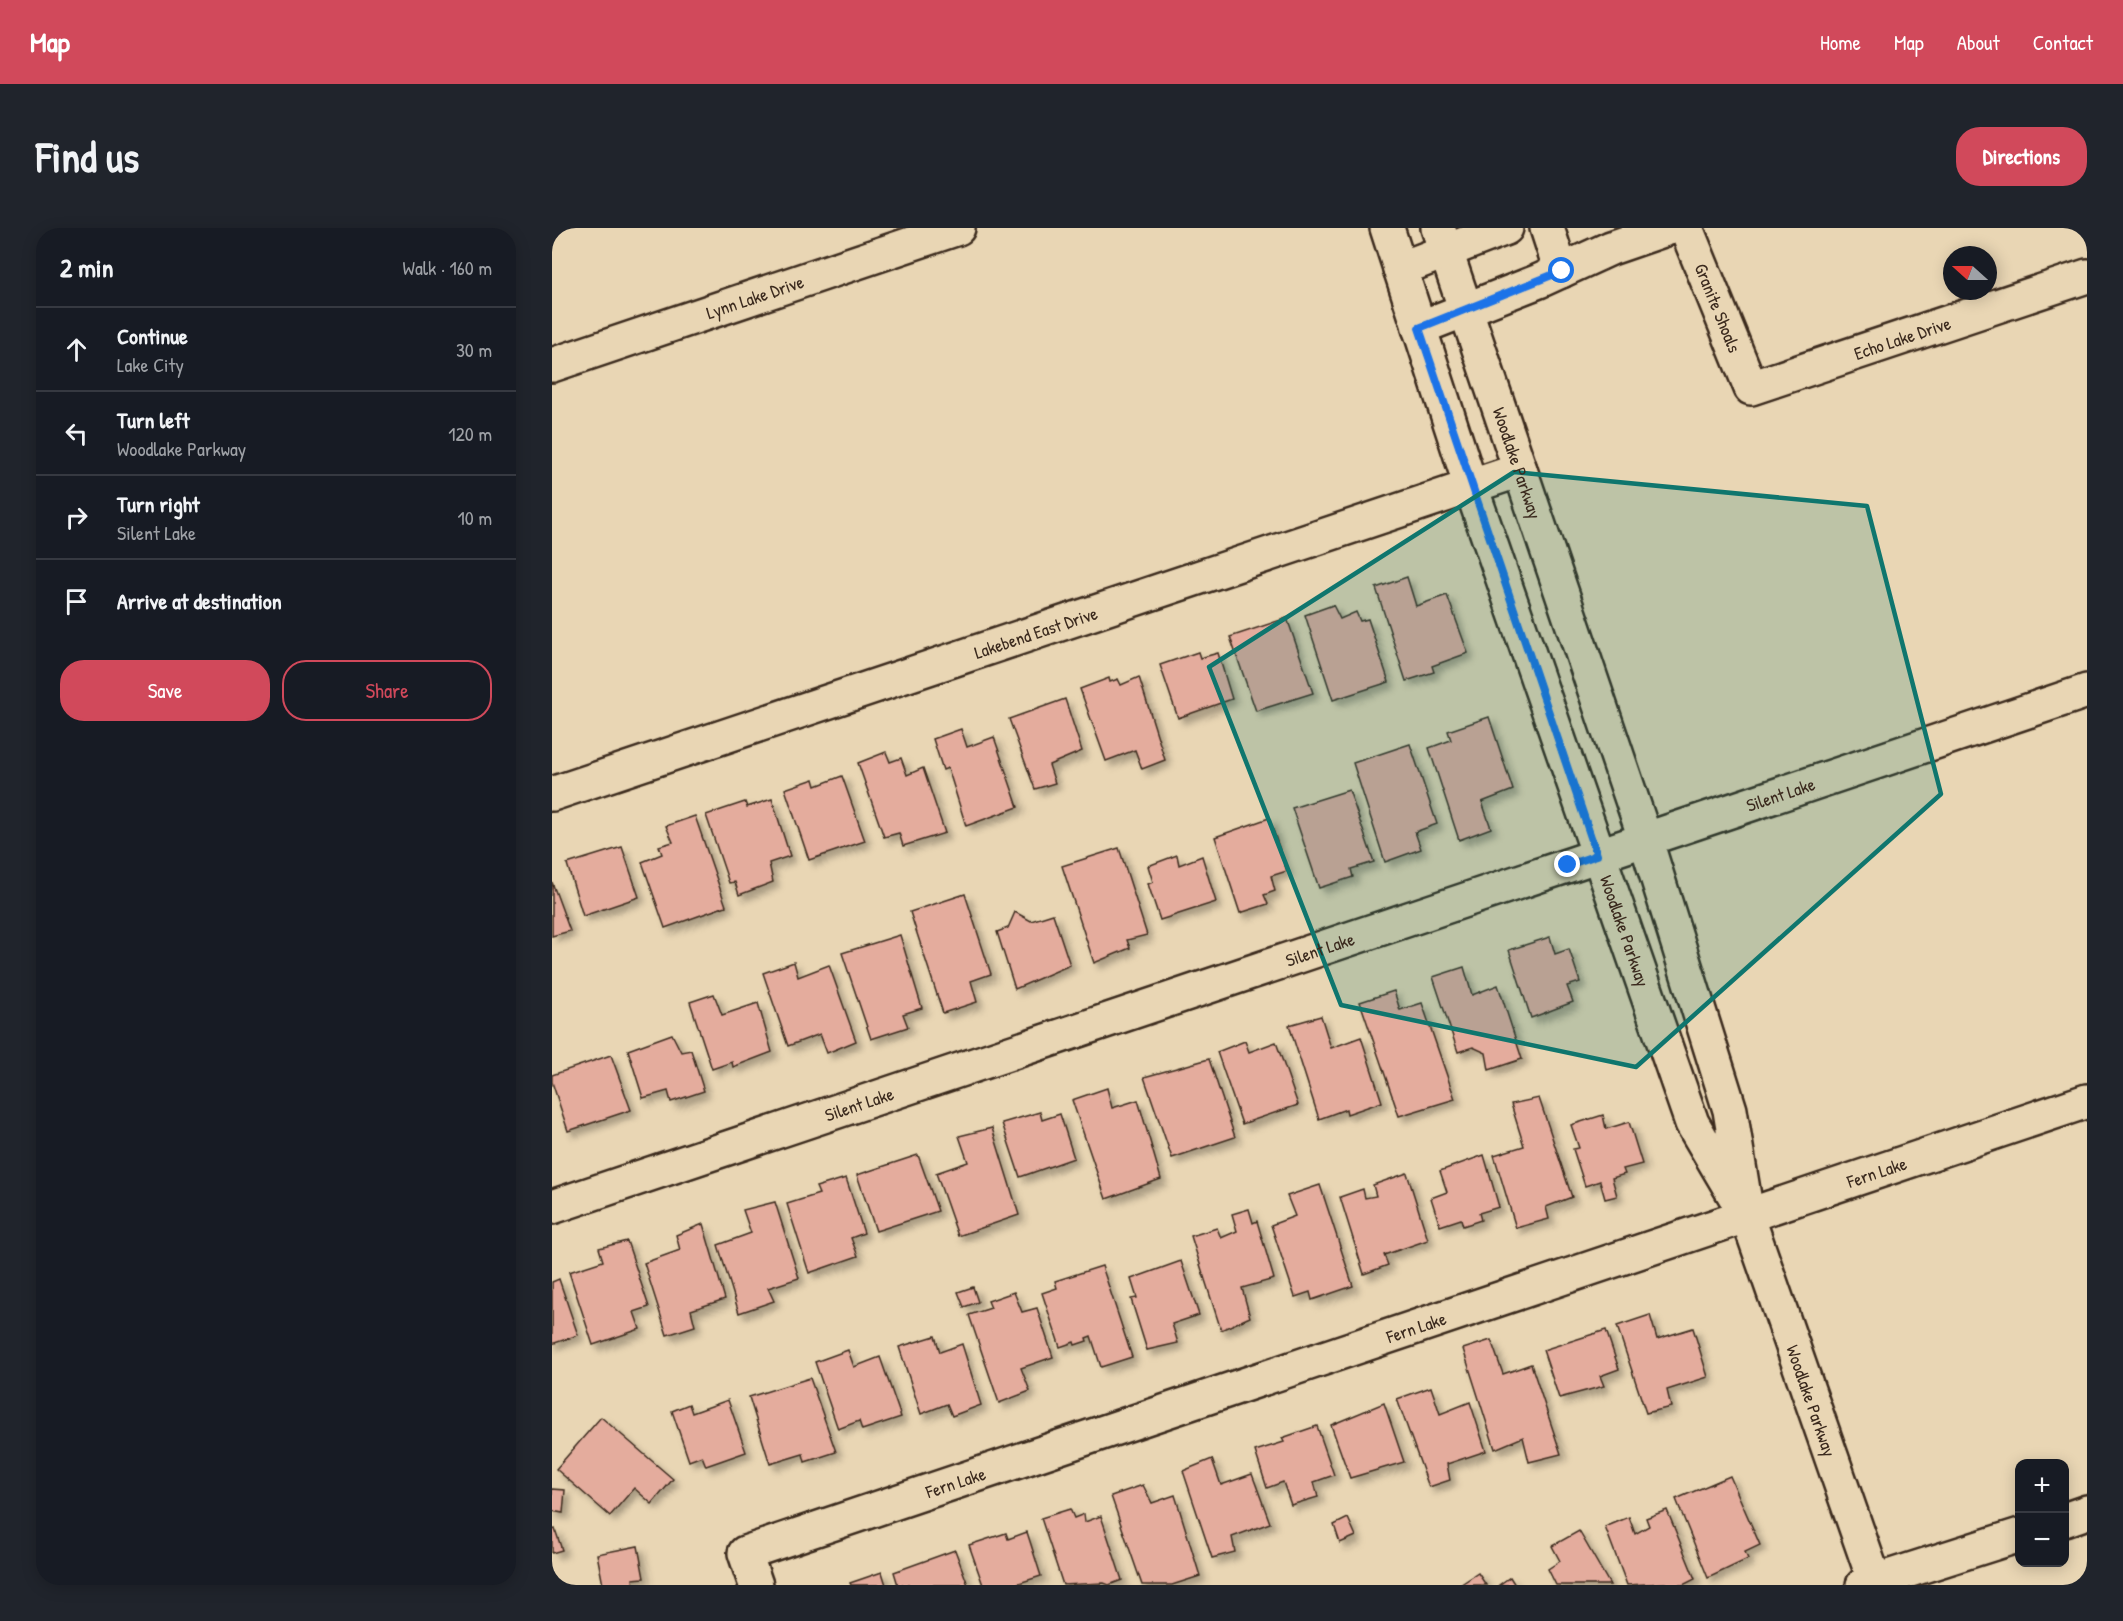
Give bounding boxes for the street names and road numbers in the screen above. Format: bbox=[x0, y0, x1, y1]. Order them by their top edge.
street label: Granite Shoals bbox=[1689, 259, 1748, 356]
street label: Lynn Lake Drive bbox=[703, 269, 807, 325]
street label: Echo Lake Drive bbox=[1851, 310, 1954, 365]
street label: Woodlake Parkway bbox=[1487, 404, 1548, 522]
street label: Lakebend East Drive bbox=[971, 600, 1101, 664]
street label: Silent Lake bbox=[1743, 771, 1818, 817]
street label: Woodlake Parkway bbox=[1594, 872, 1656, 990]
street label: Silent Lake bbox=[1282, 926, 1358, 972]
street label: Silent Lake bbox=[821, 1081, 897, 1127]
street label: Fern Lake bbox=[1843, 1150, 1910, 1194]
street label: Fern Lake bbox=[1382, 1305, 1449, 1349]
street label: Woodlake Parkway bbox=[1781, 1341, 1843, 1460]
street label: Fern Lake bbox=[921, 1460, 989, 1504]

